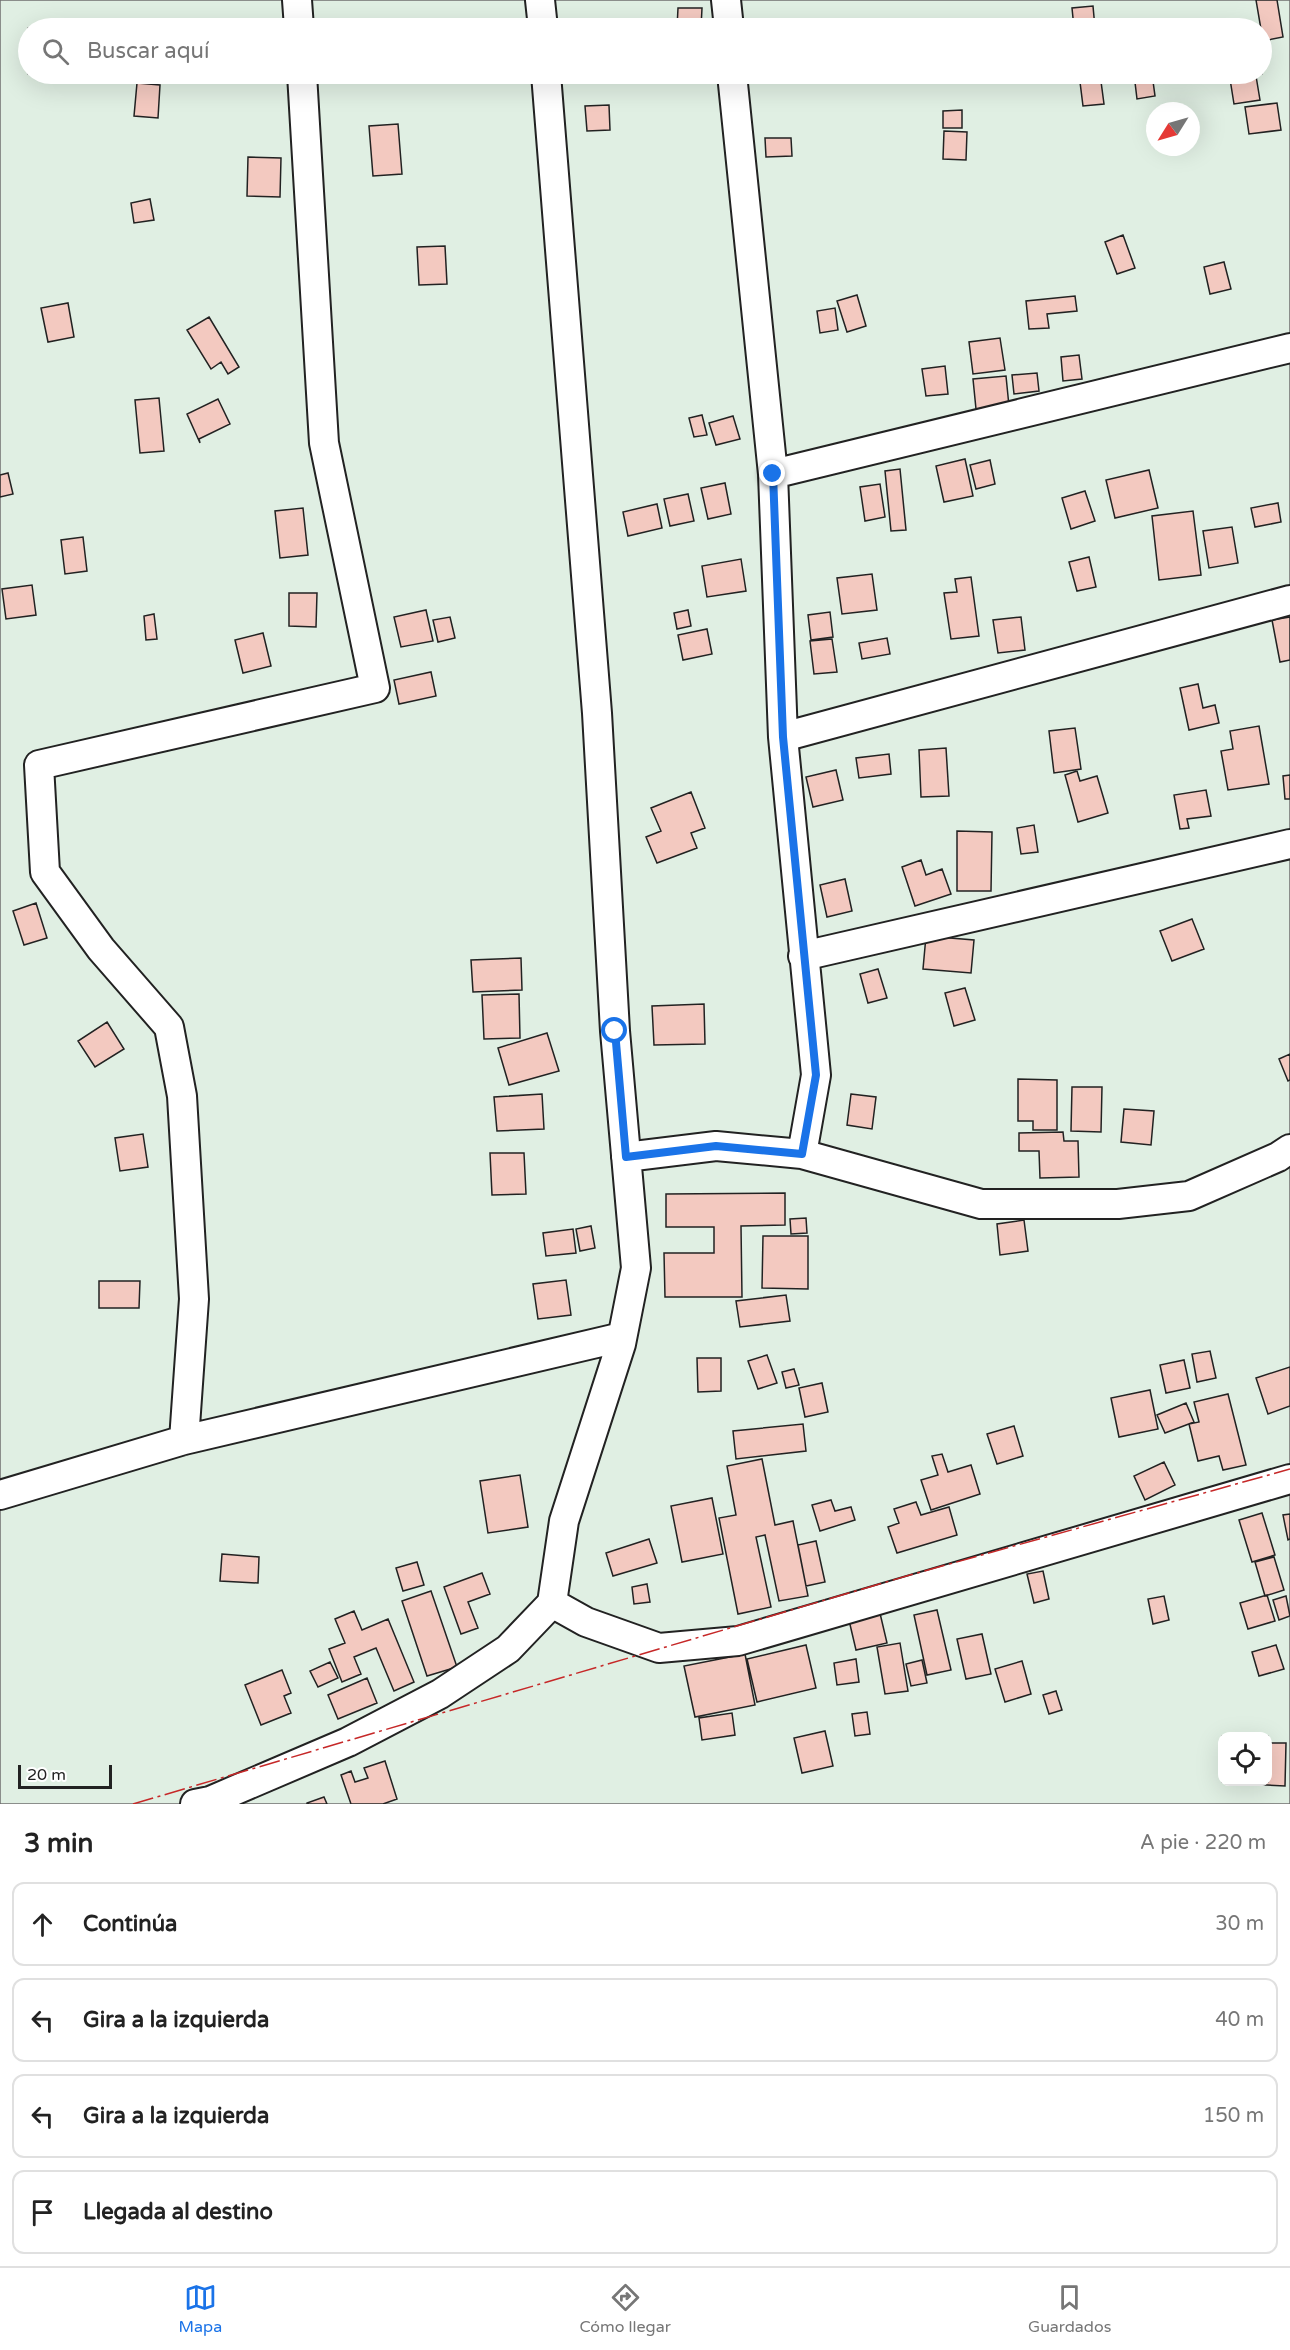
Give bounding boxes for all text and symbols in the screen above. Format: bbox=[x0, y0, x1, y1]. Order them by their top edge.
search box bbox=[18, 18, 1272, 84]
icon: search bbox=[39, 35, 72, 68]
text: Buscar aquí bbox=[87, 38, 209, 64]
north arrow bbox=[1146, 102, 1200, 156]
route end bbox=[759, 460, 785, 486]
route start bbox=[601, 1017, 627, 1043]
map controls bbox=[1218, 1732, 1272, 1786]
button: locate bbox=[1218, 1732, 1272, 1786]
scale bar bbox=[18, 1762, 112, 1790]
text: 20 m bbox=[27, 1765, 66, 1785]
text: 3 min bbox=[24, 1828, 93, 1859]
text: A pie · 220 m bbox=[1140, 1831, 1266, 1855]
icon: ahead bbox=[26, 1908, 59, 1941]
text: Continúa bbox=[83, 1911, 177, 1937]
text: 30 m bbox=[1215, 1912, 1264, 1936]
icon: left bbox=[26, 2004, 59, 2037]
text: Gira a la izquierda bbox=[83, 2007, 269, 2033]
text: 40 m bbox=[1215, 2008, 1264, 2032]
icon: left bbox=[26, 2100, 59, 2133]
text: Gira a la izquierda bbox=[83, 2103, 269, 2129]
text: 150 m bbox=[1203, 2104, 1264, 2128]
icon: arrive bbox=[26, 2196, 59, 2229]
text: Llegada al destino bbox=[83, 2199, 273, 2225]
tab: Mapa bbox=[179, 2281, 222, 2337]
tab: Cómo llegar bbox=[579, 2281, 671, 2337]
tab: Guardados bbox=[1028, 2281, 1111, 2337]

